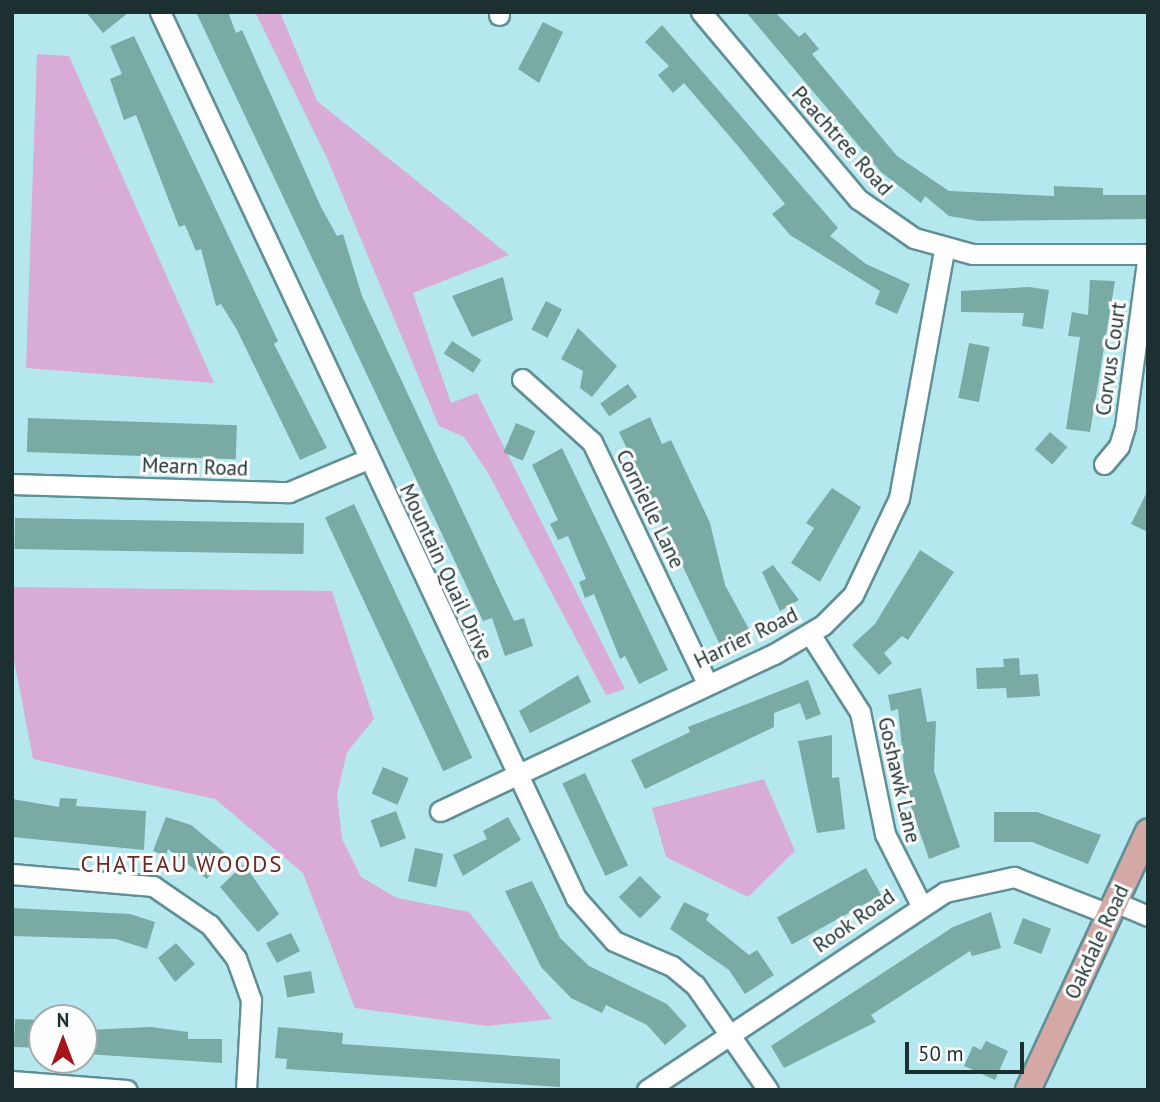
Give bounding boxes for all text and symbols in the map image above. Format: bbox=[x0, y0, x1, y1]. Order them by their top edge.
street label: Peachtree Road bbox=[786, 81, 898, 201]
street label: Corvus Court bbox=[1091, 301, 1131, 417]
street label: Cornielle Lane bbox=[610, 446, 690, 572]
street label: Mearn Road bbox=[141, 453, 249, 481]
street label: Mountain Quail Drive bbox=[394, 480, 498, 664]
street label: Harrier Road bbox=[690, 602, 802, 674]
street label: Goshawk Lane bbox=[872, 714, 926, 846]
district label: CHATEAU WOODS bbox=[82, 850, 282, 878]
street label: Oakdale Road bbox=[1060, 881, 1134, 1003]
street label: Rook Road bbox=[808, 884, 900, 958]
north arrow bbox=[28, 1004, 98, 1074]
text: N bbox=[57, 1008, 69, 1032]
scale bar bbox=[908, 1028, 1027, 1072]
text: 50 m bbox=[918, 1040, 964, 1067]

